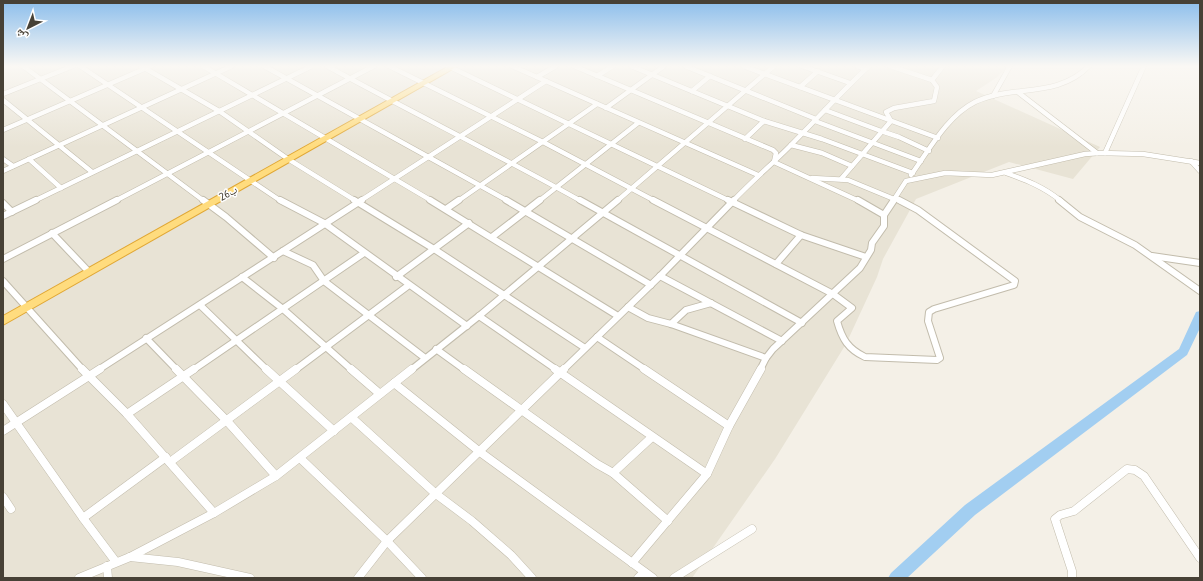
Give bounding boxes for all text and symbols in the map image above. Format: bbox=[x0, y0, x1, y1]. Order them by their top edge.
north arrow bbox=[8, 8, 48, 48]
text: ش bbox=[13, 25, 31, 44]
street label: 26ب bbox=[217, 183, 239, 203]

